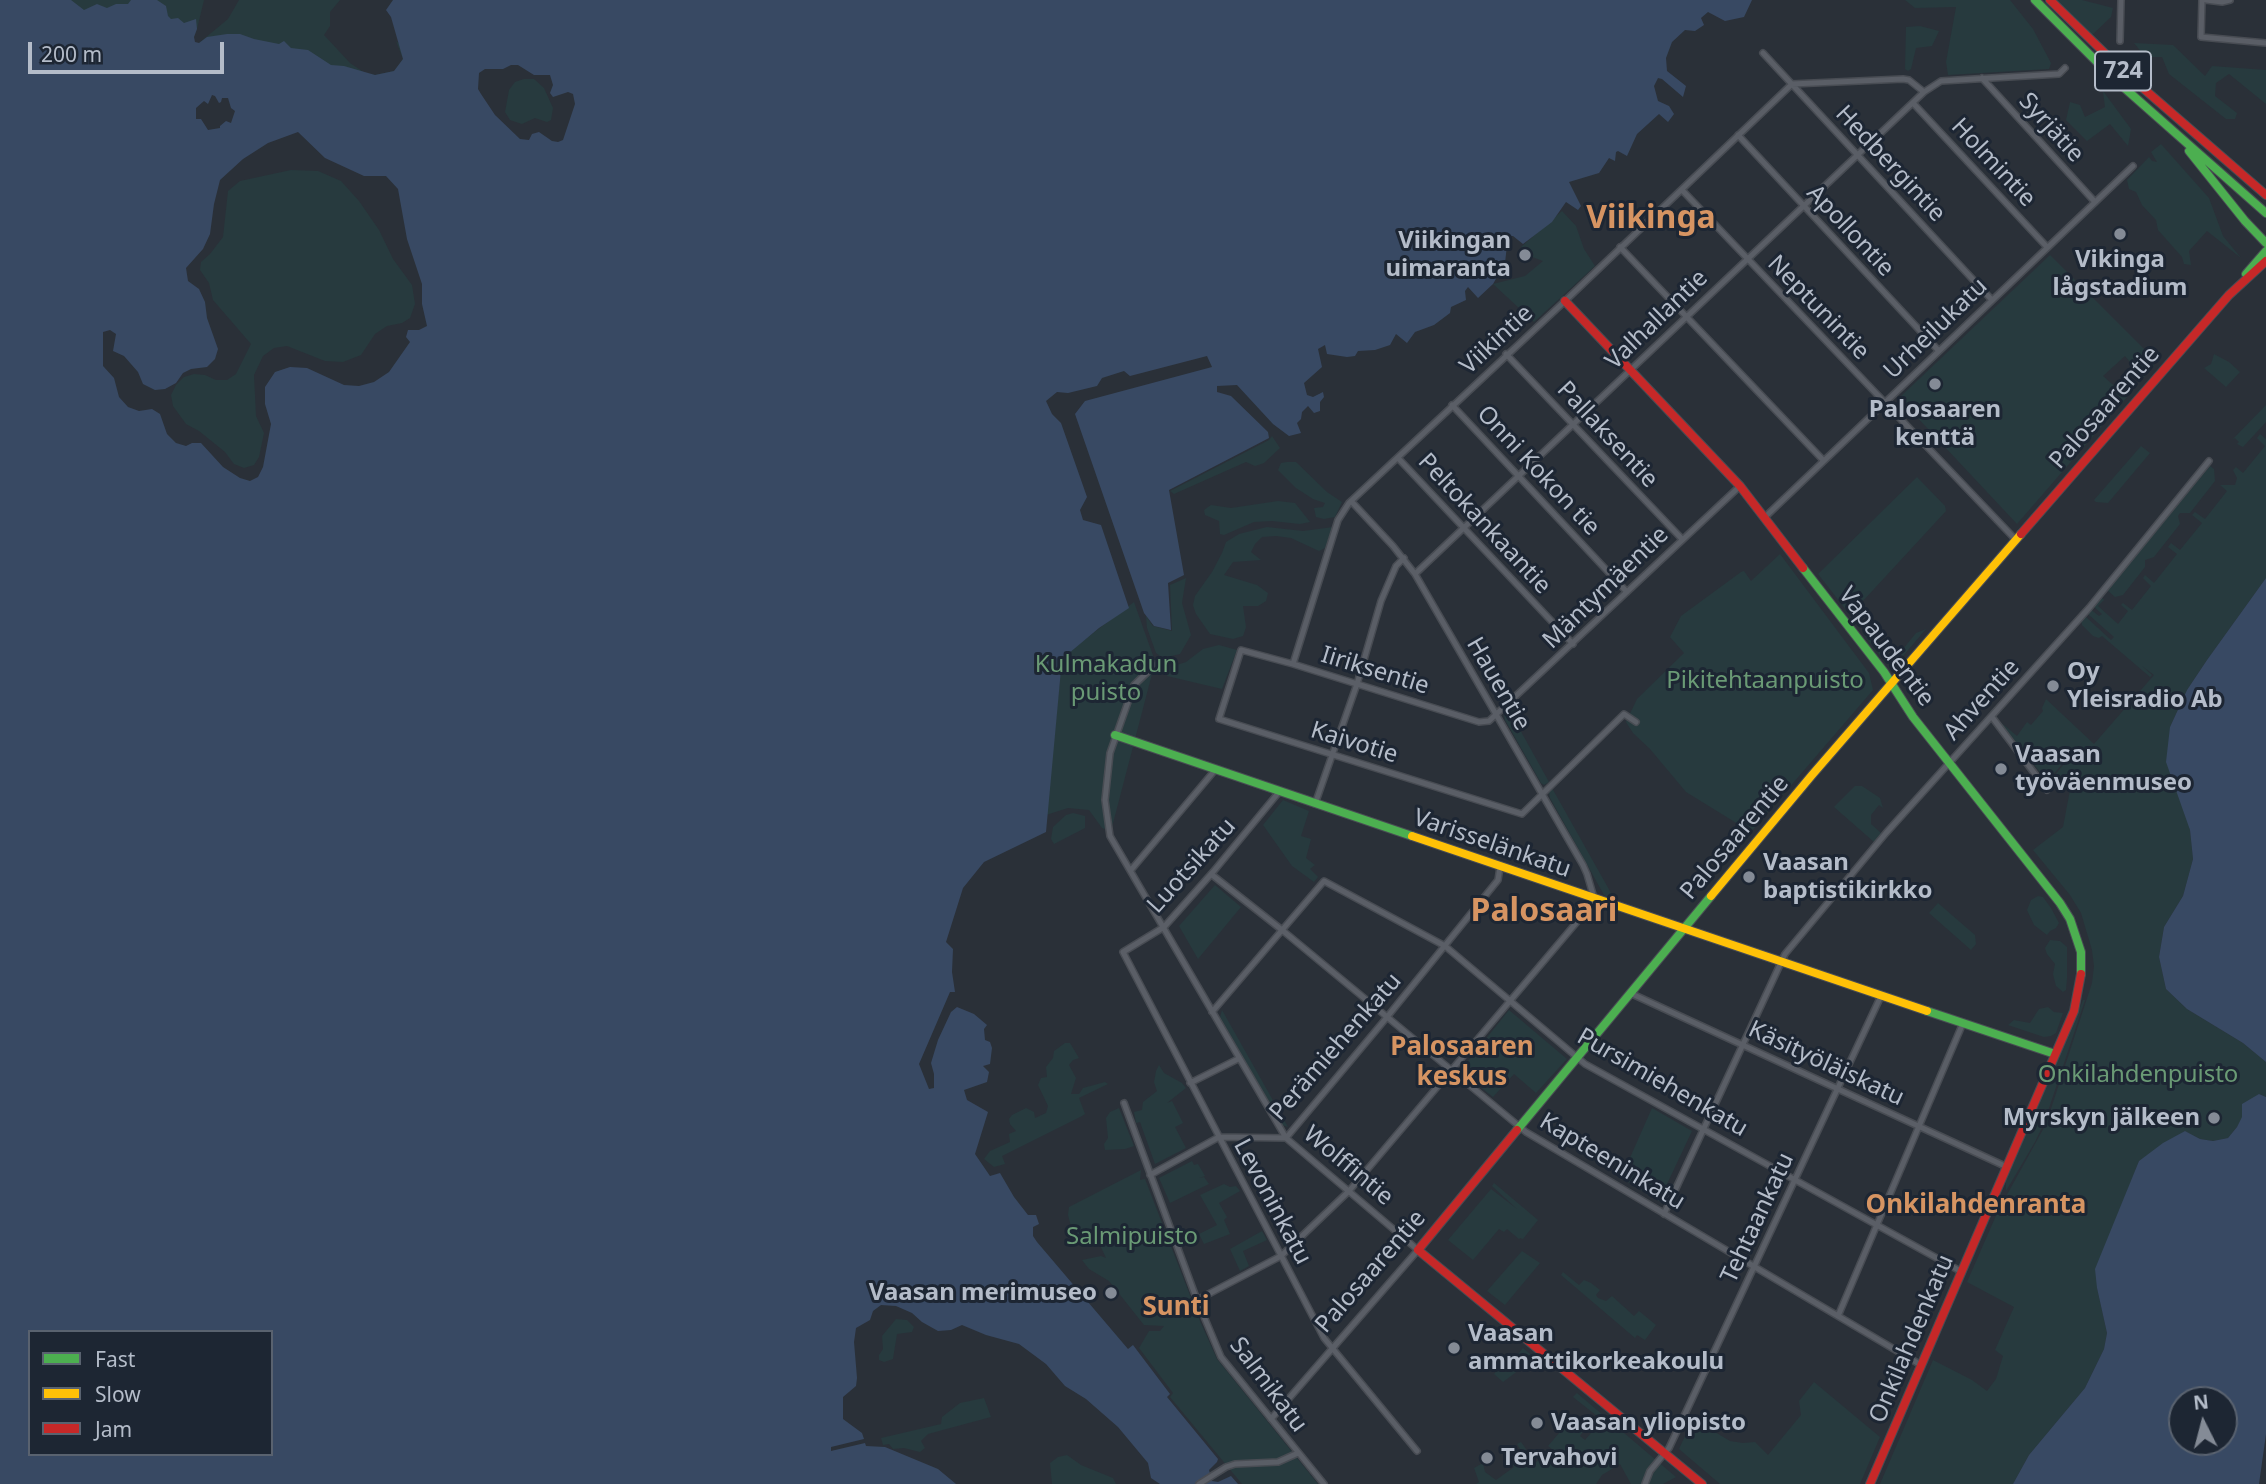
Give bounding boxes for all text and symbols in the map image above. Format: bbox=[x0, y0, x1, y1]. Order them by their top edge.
scale bar bbox=[32, 28, 228, 72]
text: 200 m bbox=[41, 40, 102, 68]
road number: 724 bbox=[2095, 52, 2151, 90]
street label: Syrjätie bbox=[2012, 87, 2090, 169]
street label: Hedbergintie bbox=[1829, 100, 1951, 228]
street label: Holmintie bbox=[1945, 113, 2041, 213]
street label: Apollontie bbox=[1800, 179, 1900, 283]
district label: Viikinga bbox=[1586, 200, 1716, 238]
marker: Vikinga lågstadium bbox=[2112, 226, 2128, 242]
place label: Viikingan uimaranta bbox=[1385, 227, 1511, 283]
place label: Vikinga lågstadium bbox=[2053, 246, 2187, 302]
marker: Viikingan uimaranta bbox=[1517, 247, 1533, 263]
street label: Neptunintie bbox=[1761, 250, 1875, 366]
street label: Valhallantie bbox=[1600, 264, 1714, 376]
street label: Urheilukatu bbox=[1878, 273, 1994, 385]
street label: Viikintie bbox=[1455, 299, 1539, 381]
street label: Palosaarentie bbox=[2044, 341, 2166, 475]
street label: Pallaksentie bbox=[1550, 376, 1664, 494]
marker: Palosaaren kenttä bbox=[1927, 376, 1943, 392]
place label: Palosaaren kenttä bbox=[1869, 396, 2001, 452]
street label: Onni Kokon tie bbox=[1471, 400, 1605, 542]
street label: Peltokankaantie bbox=[1412, 448, 1556, 600]
street label: Mäntymäentie bbox=[1537, 521, 1675, 655]
street label: Vapaudentie bbox=[1832, 582, 1940, 712]
street label: Hauentie bbox=[1460, 632, 1536, 736]
street label: Iiriksentie bbox=[1317, 641, 1433, 701]
park label: Kulmakadun puisto bbox=[1035, 651, 1177, 707]
street label: Ahventie bbox=[1938, 654, 2026, 746]
place label: Oy Yleisradio Ab bbox=[2067, 658, 2223, 714]
park label: Pikitehtaanpuisto bbox=[1666, 667, 1864, 695]
marker: Oy Yleisradio Ab bbox=[2045, 678, 2061, 694]
street label: Kaivotie bbox=[1307, 716, 1401, 770]
place label: Vaasan työväenmuseo bbox=[2015, 741, 2192, 797]
marker: Vaasan työväenmuseo bbox=[1993, 761, 2009, 777]
street label: Palosaarentie bbox=[1675, 770, 1795, 906]
street label: Varisselänkatu bbox=[1410, 804, 1574, 884]
street label: Luotsikatu bbox=[1142, 812, 1242, 920]
place label: Vaasan baptistikirkko bbox=[1763, 849, 1932, 905]
marker: Vaasan baptistikirkko bbox=[1741, 869, 1757, 885]
district label: Palosaari bbox=[1471, 893, 1617, 931]
street label: Perämiehenkatu bbox=[1264, 967, 1408, 1127]
street label: Käsityöläiskatu bbox=[1744, 1015, 1908, 1113]
street label: Pursimiehenkatu bbox=[1572, 1023, 1752, 1143]
district label: Palosaaren keskus bbox=[1390, 1032, 1534, 1094]
park label: Onkilahdenpuisto bbox=[2038, 1061, 2238, 1089]
place label: Myrskyn jälkeen bbox=[2003, 1104, 2200, 1132]
street label: Kapteeninkatu bbox=[1534, 1107, 1690, 1217]
marker: Myrskyn jälkeen bbox=[2206, 1110, 2222, 1126]
street label: Wolffintie bbox=[1297, 1120, 1399, 1212]
street label: Levoninkatu bbox=[1227, 1134, 1317, 1270]
street label: Tehtaankatu bbox=[1715, 1148, 1801, 1288]
district label: Onkilahdenranta bbox=[1866, 1190, 2086, 1222]
street label: Palosaarentie bbox=[1310, 1205, 1432, 1339]
park label: Salmipuisto bbox=[1066, 1223, 1198, 1251]
street label: Onkilahdenkatu bbox=[1864, 1251, 1960, 1427]
place label: Vaasan merimuseo bbox=[869, 1279, 1097, 1307]
marker: Vaasan merimuseo bbox=[1103, 1285, 1119, 1301]
district label: Sunti bbox=[1142, 1292, 1210, 1324]
place label: Vaasan ammattikorkeakoulu bbox=[1468, 1320, 1724, 1376]
legend bbox=[28, 1330, 273, 1456]
street label: Salmikatu bbox=[1223, 1332, 1313, 1438]
marker: Vaasan ammattikorkeakoulu bbox=[1446, 1340, 1462, 1356]
text: Fast bbox=[95, 1345, 135, 1373]
text: Slow bbox=[95, 1380, 141, 1408]
north arrow bbox=[2168, 1386, 2238, 1456]
text: N bbox=[2192, 1388, 2210, 1416]
place label: Vaasan yliopisto bbox=[1551, 1409, 1746, 1437]
text: Jam bbox=[95, 1415, 132, 1443]
marker: Vaasan yliopisto bbox=[1529, 1415, 1545, 1431]
place label: Tervahovi bbox=[1501, 1444, 1617, 1472]
marker: Tervahovi bbox=[1479, 1450, 1495, 1466]

